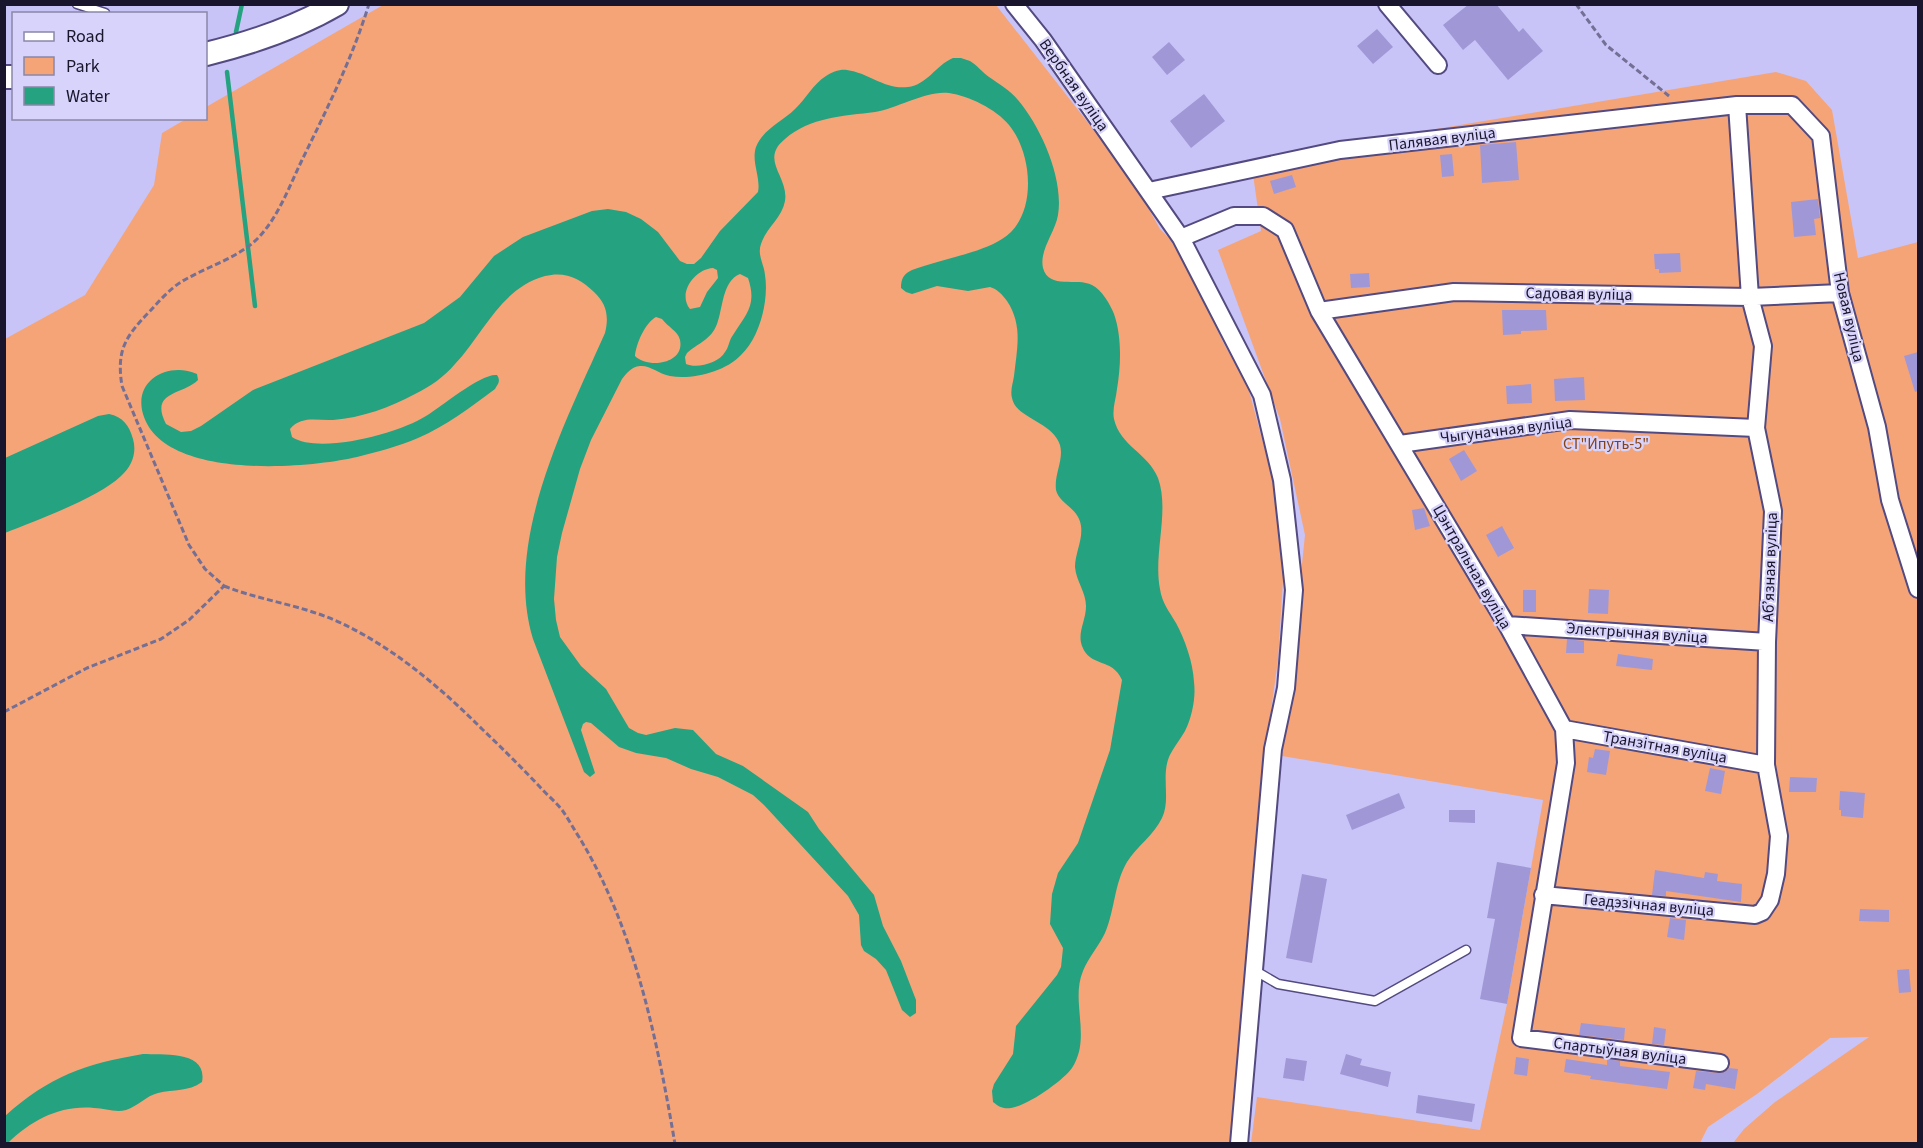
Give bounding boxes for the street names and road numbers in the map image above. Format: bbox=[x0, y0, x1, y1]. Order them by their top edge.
street label: Вербная вуліца bbox=[1034, 34, 1114, 136]
street label: Палявая вуліца bbox=[1387, 122, 1497, 156]
street label: Новая вуліца bbox=[1828, 270, 1870, 364]
street label: Садовая вуліца bbox=[1525, 282, 1633, 306]
street label: Чыгуначная вуліца bbox=[1439, 411, 1573, 449]
street label: Цэнтральная вуліца bbox=[1427, 501, 1517, 633]
street label: Абʼязная вуліца bbox=[1757, 512, 1783, 622]
street label: Электрычная вуліца bbox=[1566, 617, 1708, 649]
street label: Транзітная вуліца bbox=[1601, 725, 1729, 769]
street label: Геадэзічная вуліца bbox=[1583, 888, 1715, 922]
street label: Спартыўная вуліца bbox=[1552, 1032, 1688, 1070]

